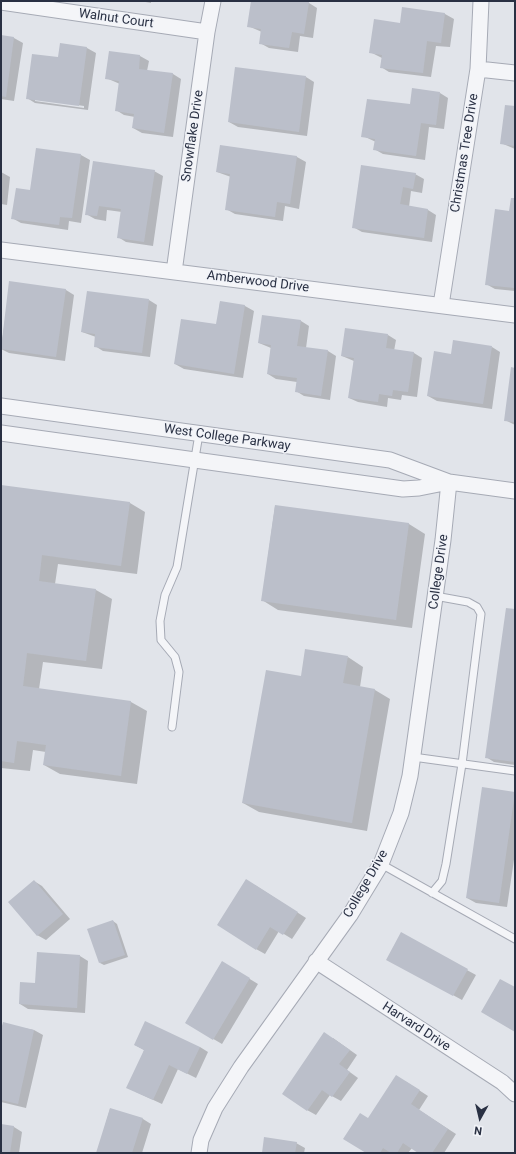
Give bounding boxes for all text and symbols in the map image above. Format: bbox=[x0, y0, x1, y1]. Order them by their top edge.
street label: Walnut Court bbox=[78, 6, 154, 32]
street label: Snowflake Drive bbox=[179, 89, 207, 183]
street label: Christmas Tree Drive bbox=[448, 92, 482, 214]
street label: Amberwood Drive bbox=[206, 268, 310, 296]
street label: West College Parkway bbox=[163, 421, 291, 455]
street label: College Drive bbox=[426, 533, 452, 611]
street label: College Drive bbox=[340, 847, 392, 921]
street label: Harvard Drive bbox=[379, 999, 453, 1055]
north arrow bbox=[460, 1098, 500, 1138]
text: N bbox=[474, 1123, 483, 1137]

